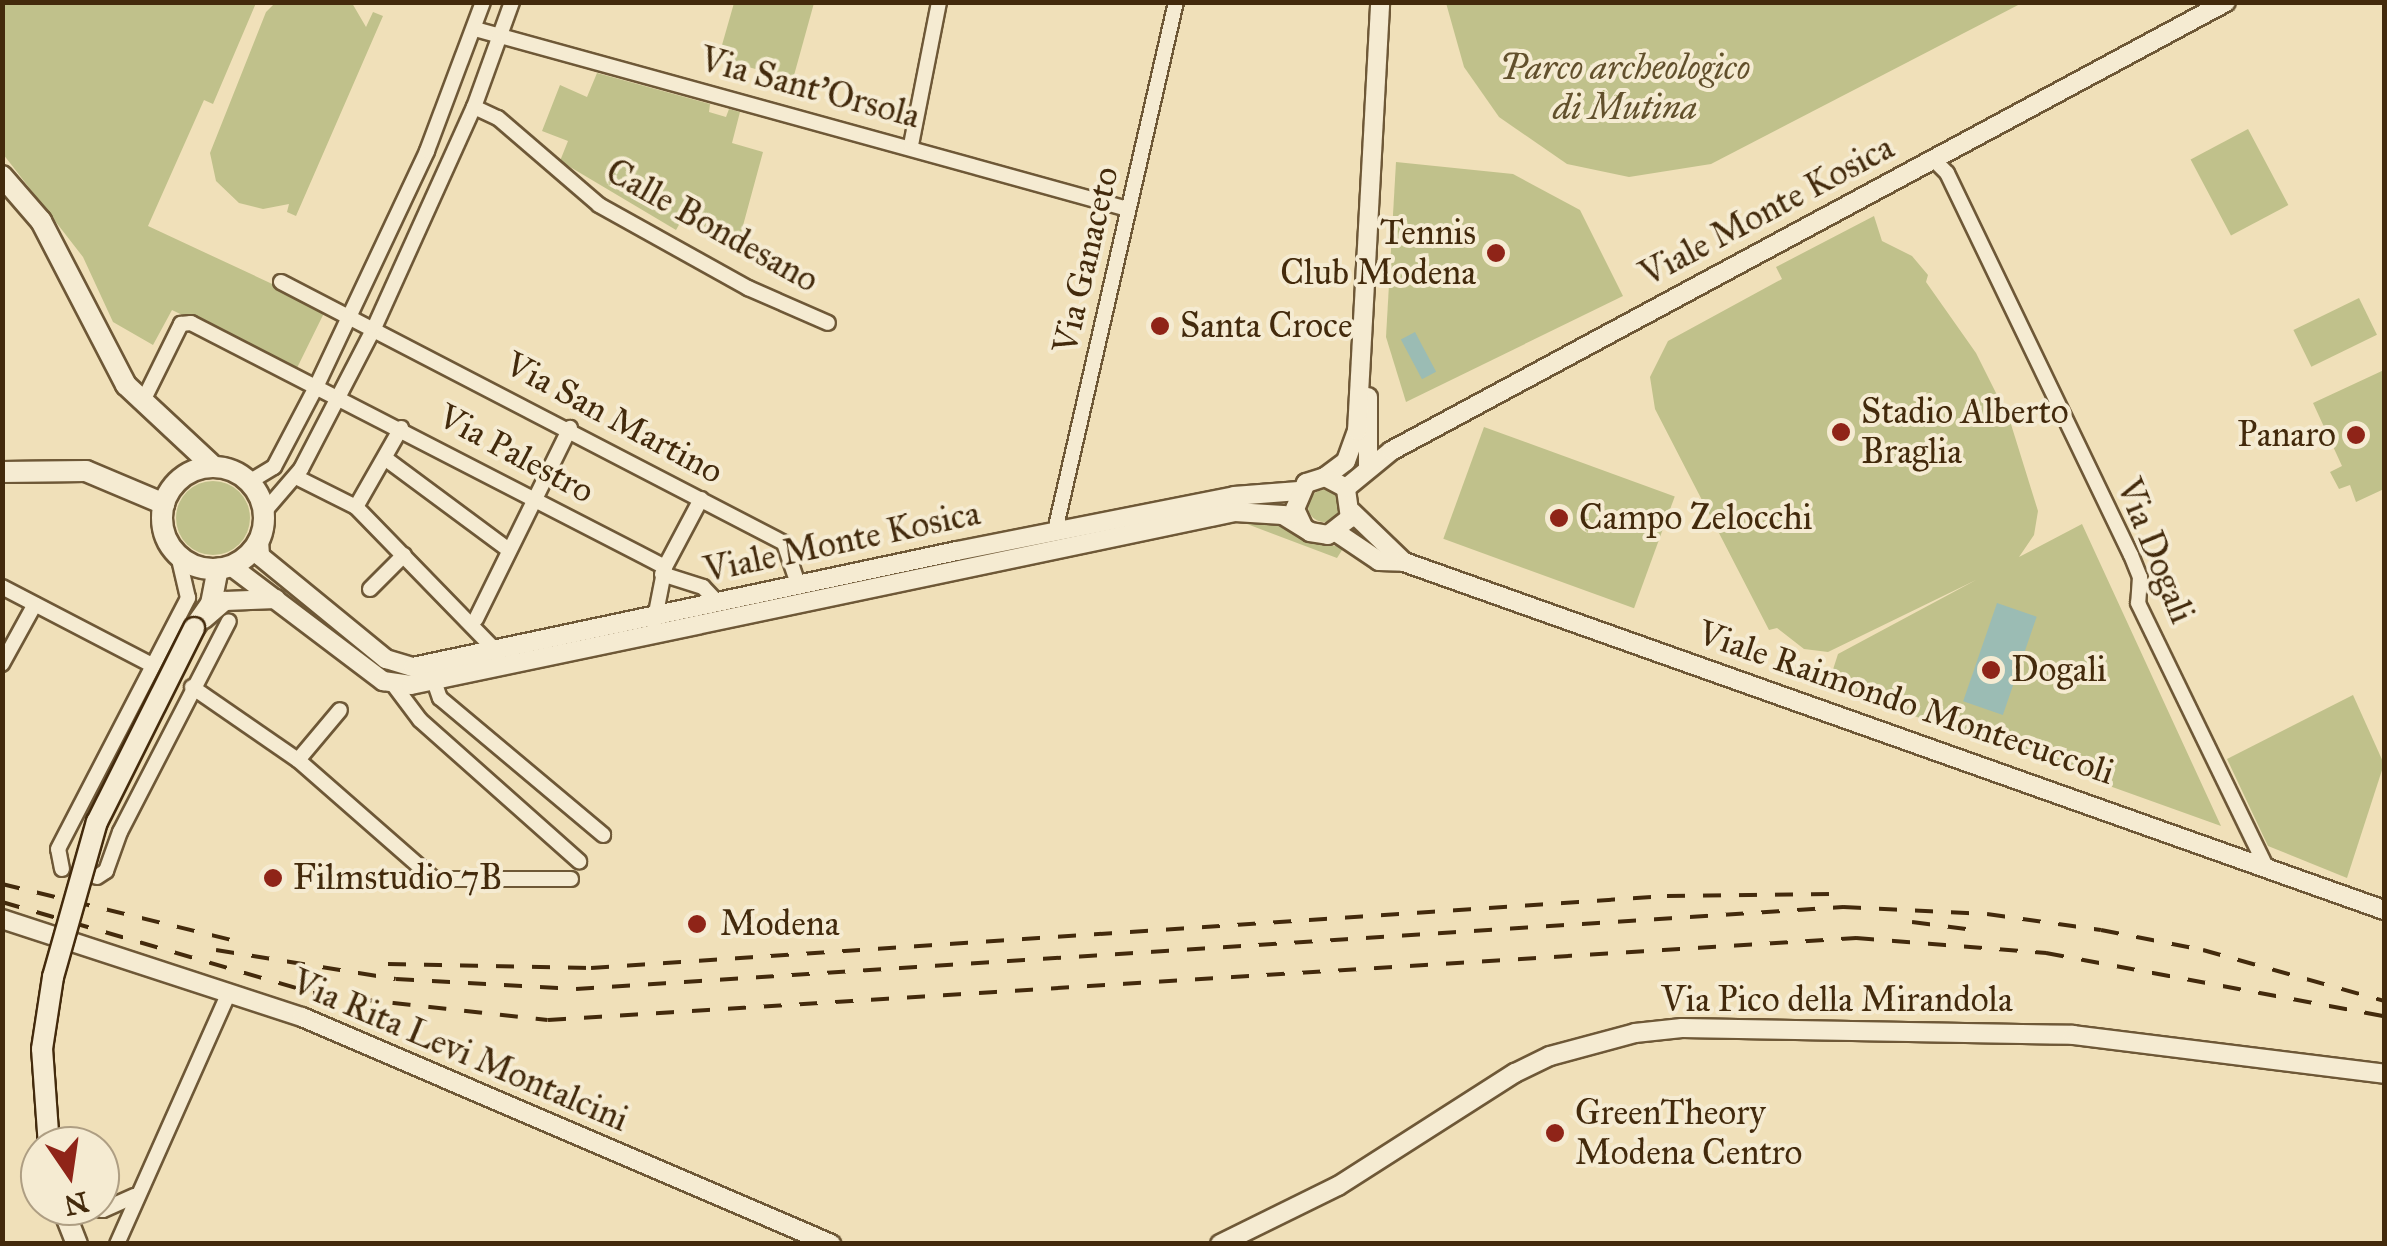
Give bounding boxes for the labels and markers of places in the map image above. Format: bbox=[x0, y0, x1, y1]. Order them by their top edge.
place label: Tennis Club Modena bbox=[1280, 212, 1476, 294]
marker: Tennis Club Modena bbox=[1485, 242, 1507, 264]
place label: Santa Croce bbox=[1180, 305, 1352, 347]
marker: Santa Croce bbox=[1149, 315, 1171, 337]
place label: Stadio Alberto Braglia bbox=[1861, 391, 2069, 473]
place label: Panaro bbox=[2237, 414, 2336, 456]
marker: Stadio Alberto Braglia bbox=[1830, 421, 1852, 443]
marker: Panaro bbox=[2345, 424, 2367, 446]
place label: Campo Zelocchi bbox=[1579, 497, 1812, 539]
marker: Campo Zelocchi bbox=[1548, 507, 1570, 529]
place label: Dogali bbox=[2011, 649, 2107, 691]
marker: Dogali bbox=[1980, 659, 2002, 681]
place label: Filmstudio 7B bbox=[293, 857, 502, 899]
marker: Filmstudio 7B bbox=[262, 867, 284, 889]
place label: Modena bbox=[720, 903, 839, 945]
marker: Modena bbox=[684, 911, 710, 937]
place label: GreenTheory Modena Centro bbox=[1575, 1092, 1802, 1174]
marker: GreenTheory Modena Centro bbox=[1544, 1122, 1566, 1144]

